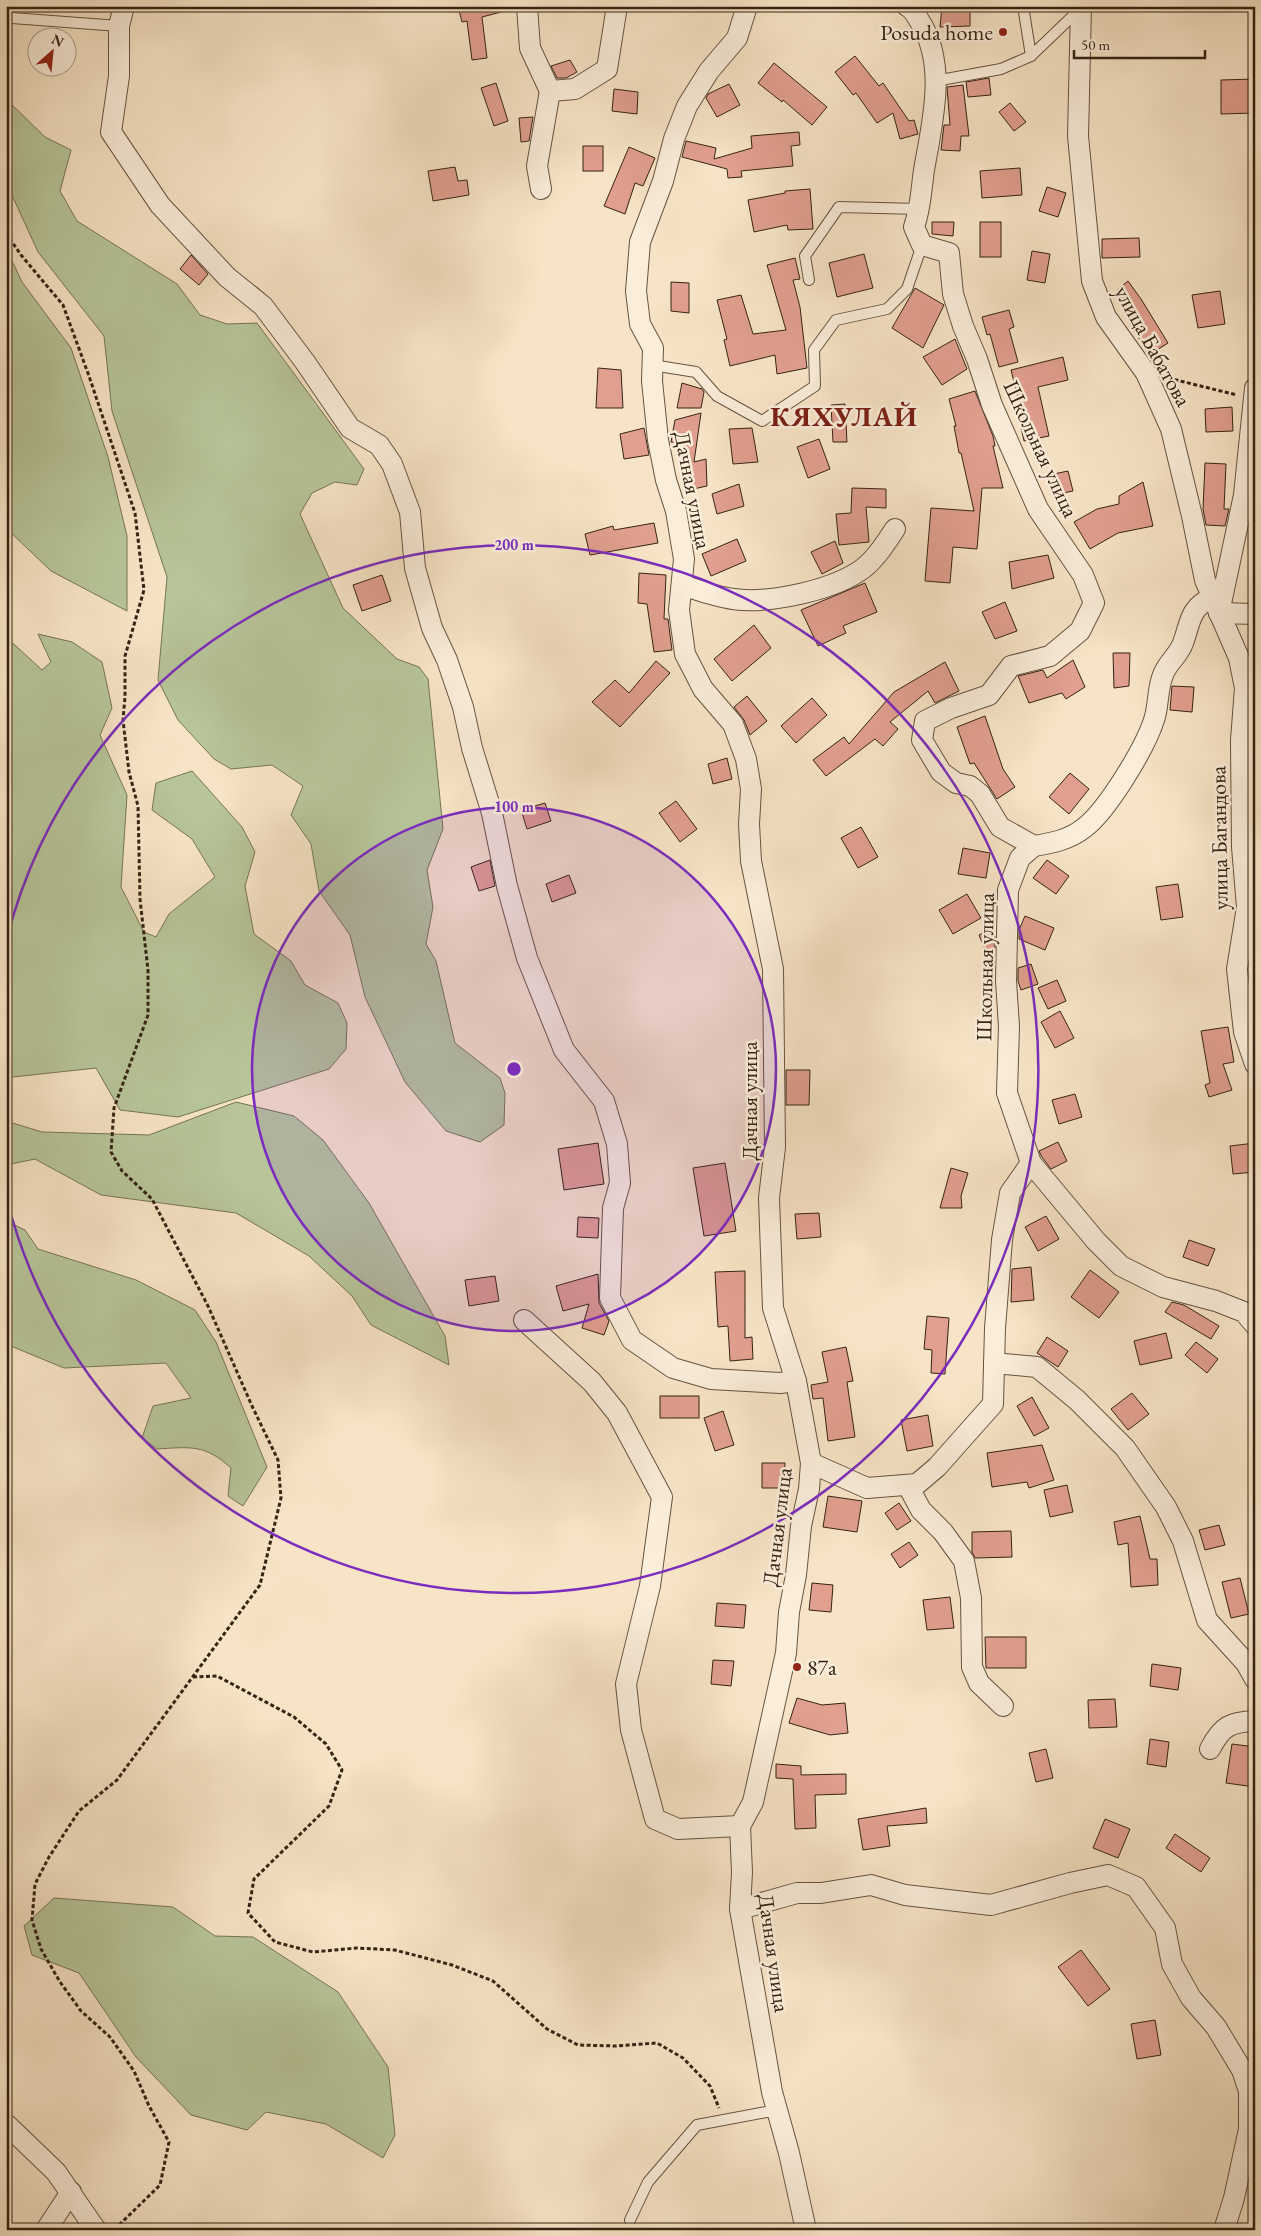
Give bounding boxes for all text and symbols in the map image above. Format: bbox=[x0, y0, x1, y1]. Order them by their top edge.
place label: Posuda home bbox=[880, 18, 993, 47]
marker: Posuda home bbox=[997, 26, 1009, 38]
north arrow bbox=[28, 28, 78, 78]
scale bar bbox=[1074, 28, 1205, 60]
text: N bbox=[49, 30, 68, 51]
text: 50 m bbox=[1081, 35, 1110, 54]
street label: улица Бабатова bbox=[1108, 280, 1198, 412]
street label: Школьная улица bbox=[997, 376, 1086, 522]
district label: КЯХУЛАЙ bbox=[770, 398, 918, 434]
street label: Дачная улица bbox=[667, 429, 719, 552]
text: 200 m bbox=[494, 535, 534, 554]
street label: улица Багандова bbox=[1203, 765, 1235, 910]
text: 100 m bbox=[494, 797, 534, 816]
street label: Школьная улица bbox=[969, 892, 1001, 1041]
street label: Дачная улица bbox=[735, 1041, 764, 1161]
centre of rings bbox=[505, 1060, 523, 1078]
street label: Дачная улица bbox=[755, 1466, 799, 1588]
place label: 87а bbox=[807, 1653, 837, 1682]
marker: 87а bbox=[791, 1661, 803, 1673]
street label: Дачная улица bbox=[751, 1892, 797, 2014]

